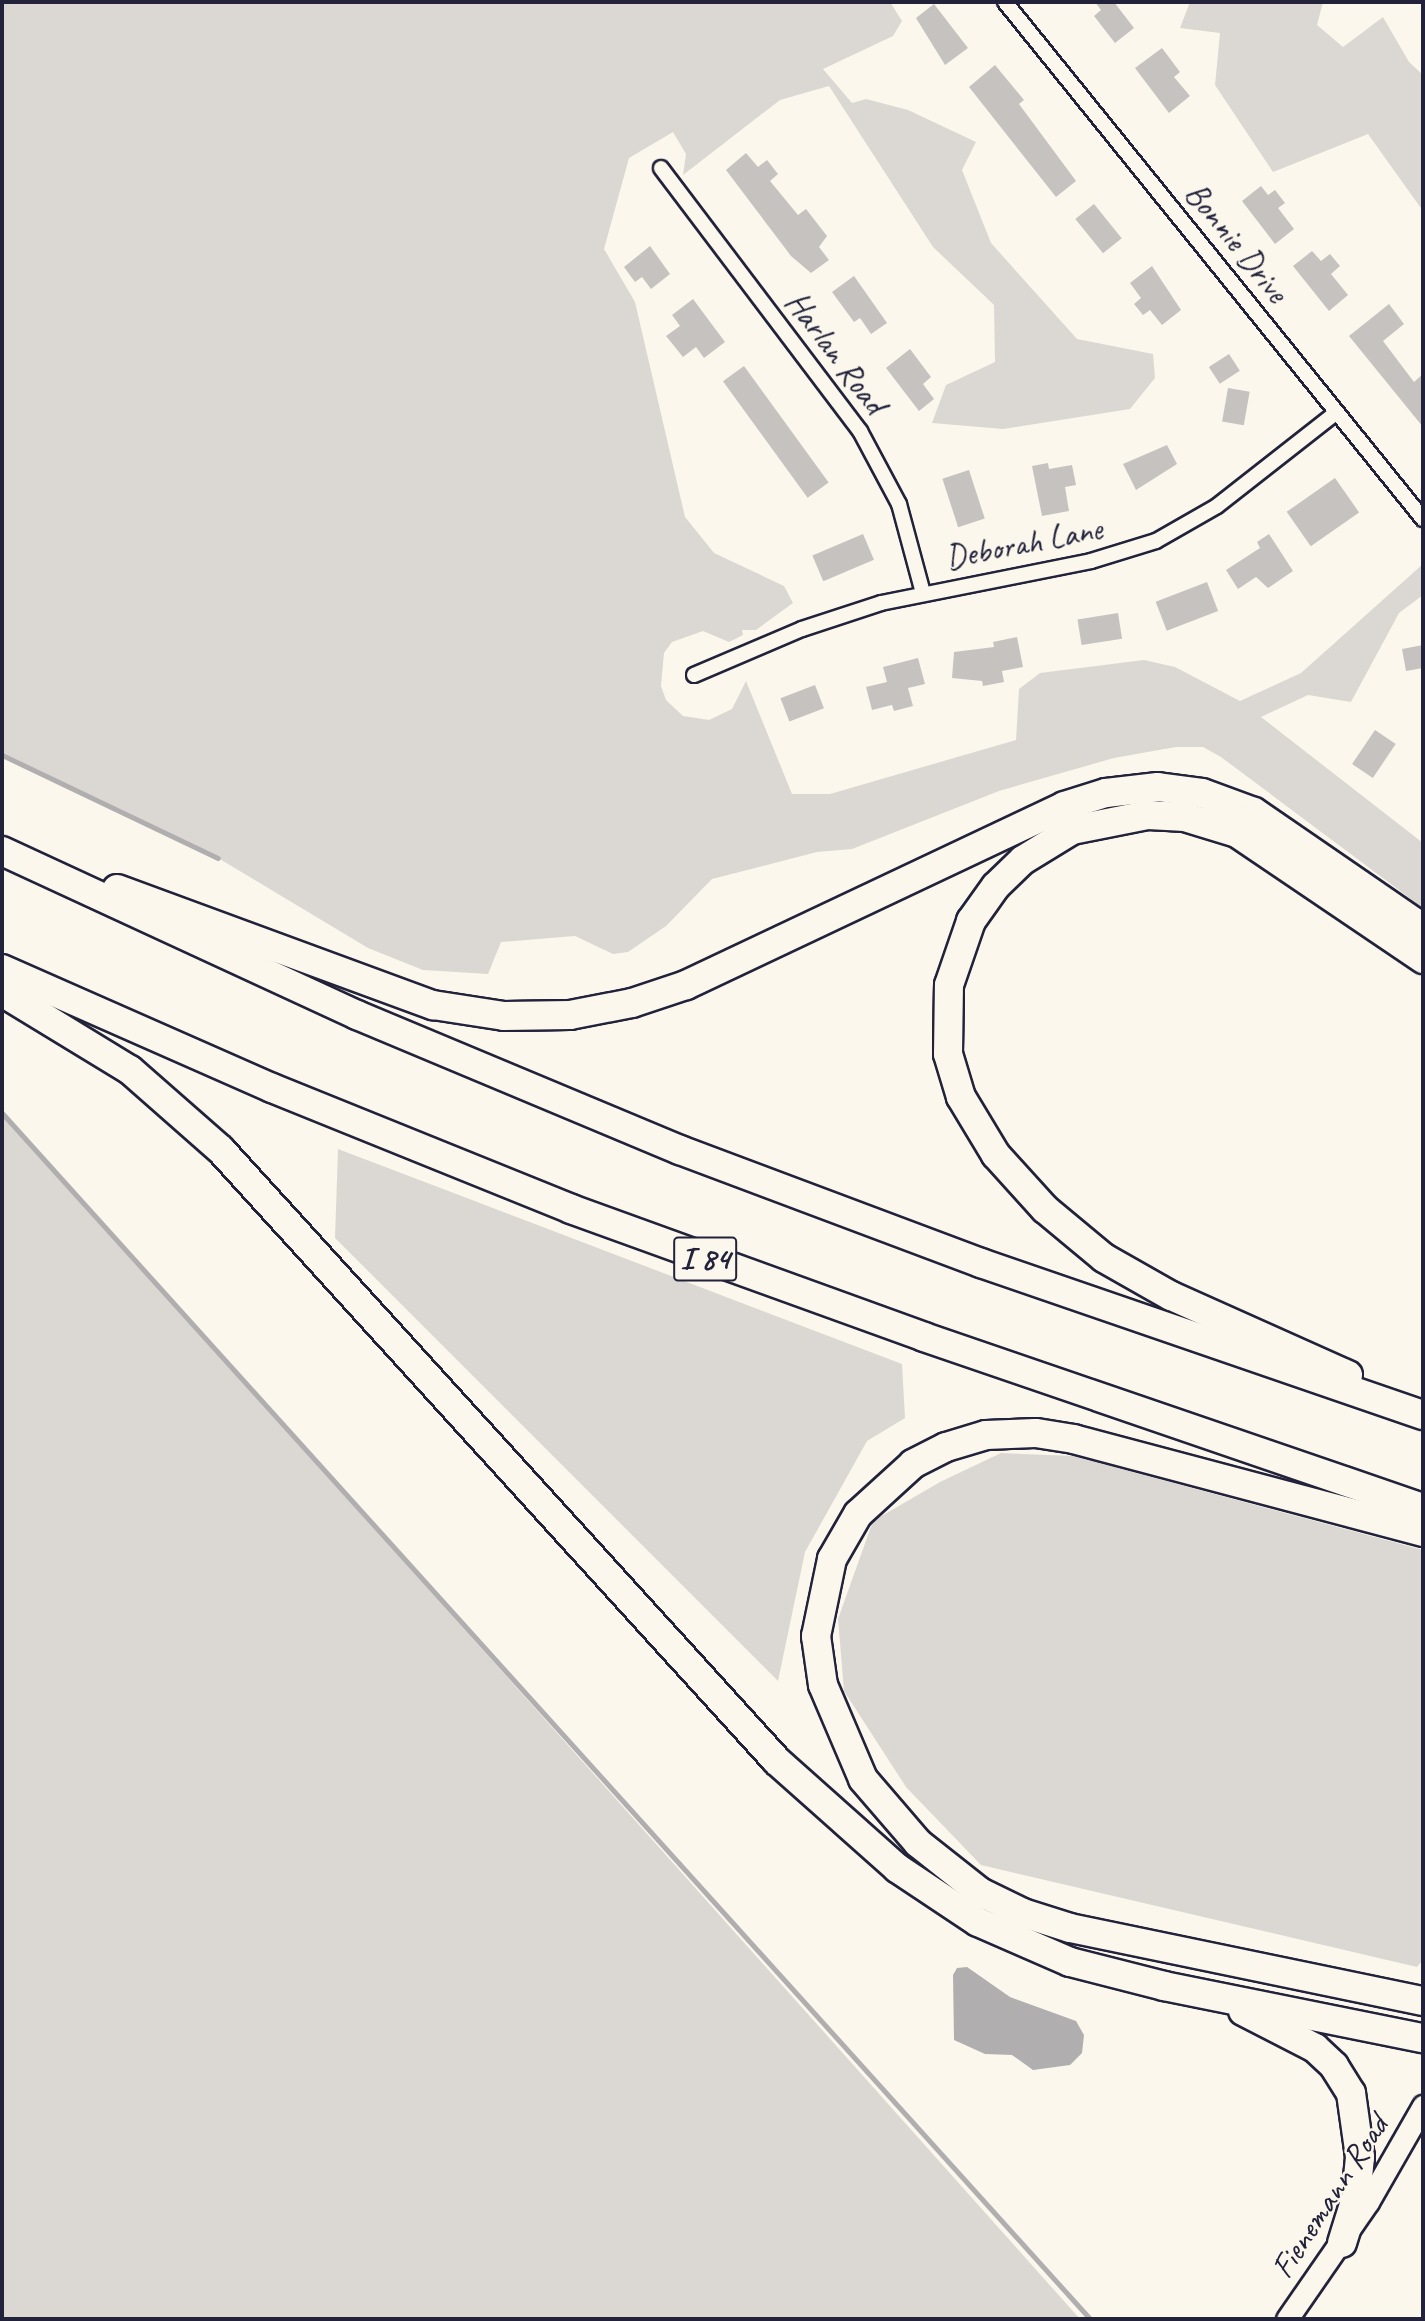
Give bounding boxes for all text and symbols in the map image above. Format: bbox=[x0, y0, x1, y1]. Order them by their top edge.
street label: Bonnie Drive bbox=[1176, 175, 1296, 311]
street label: Harlan Road bbox=[777, 284, 893, 422]
street label: Deborah Lane bbox=[942, 509, 1106, 579]
road number: I 84 bbox=[672, 1230, 738, 1288]
street label: Fienemann Road bbox=[1263, 2109, 1397, 2285]

